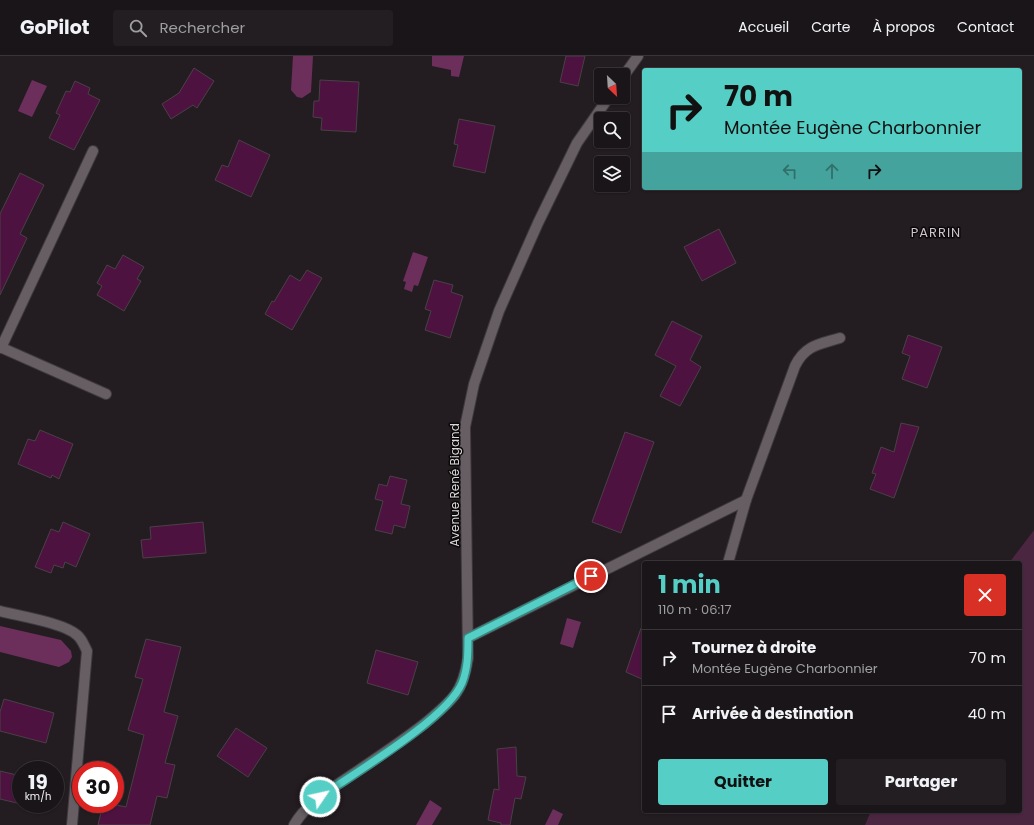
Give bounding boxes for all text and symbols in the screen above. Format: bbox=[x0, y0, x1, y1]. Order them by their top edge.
search box bbox=[113, 10, 393, 46]
text: GoPilot bbox=[20, 14, 89, 41]
icon: search bbox=[127, 17, 149, 39]
text: Rechercher bbox=[159, 17, 245, 38]
text: Accueil bbox=[738, 17, 789, 37]
text: Carte bbox=[811, 17, 851, 37]
text: À propos bbox=[873, 17, 935, 37]
text: Contact bbox=[957, 17, 1014, 37]
north arrow bbox=[594, 68, 630, 104]
map controls bbox=[594, 68, 630, 192]
text: 70 m bbox=[724, 77, 793, 116]
icon: right bbox=[658, 84, 710, 136]
button: search bbox=[594, 112, 630, 148]
text: Montée Eugène Charbonnier bbox=[724, 115, 981, 140]
button: layers bbox=[594, 156, 630, 192]
icon: left bbox=[779, 160, 801, 182]
icon: ahead bbox=[821, 160, 843, 182]
icon: right bbox=[863, 160, 885, 182]
district label: PARRIN bbox=[911, 223, 961, 242]
street label: Avenue René Bigand bbox=[446, 423, 463, 547]
pin bbox=[574, 559, 608, 593]
icon: arrive bbox=[580, 565, 602, 587]
text: 1 min bbox=[658, 568, 721, 601]
button: close bbox=[964, 574, 1006, 616]
text: 110 m · 06:17 bbox=[658, 600, 732, 619]
text: Tournez à droite bbox=[692, 637, 816, 658]
icon: right bbox=[658, 647, 680, 669]
text: 70 m bbox=[969, 647, 1006, 668]
text: Montée Eugène Charbonnier bbox=[692, 659, 878, 678]
icon: arrive bbox=[658, 703, 680, 725]
text: Arrivée à destination bbox=[692, 703, 854, 724]
text: 40 m bbox=[968, 703, 1006, 724]
button: Quitter bbox=[658, 759, 828, 805]
button: Partager bbox=[836, 759, 1006, 805]
speed limit sign: 30 bbox=[72, 761, 124, 813]
text: 19 bbox=[28, 768, 48, 796]
position arrow bbox=[299, 776, 341, 818]
text: km/h bbox=[25, 789, 51, 804]

